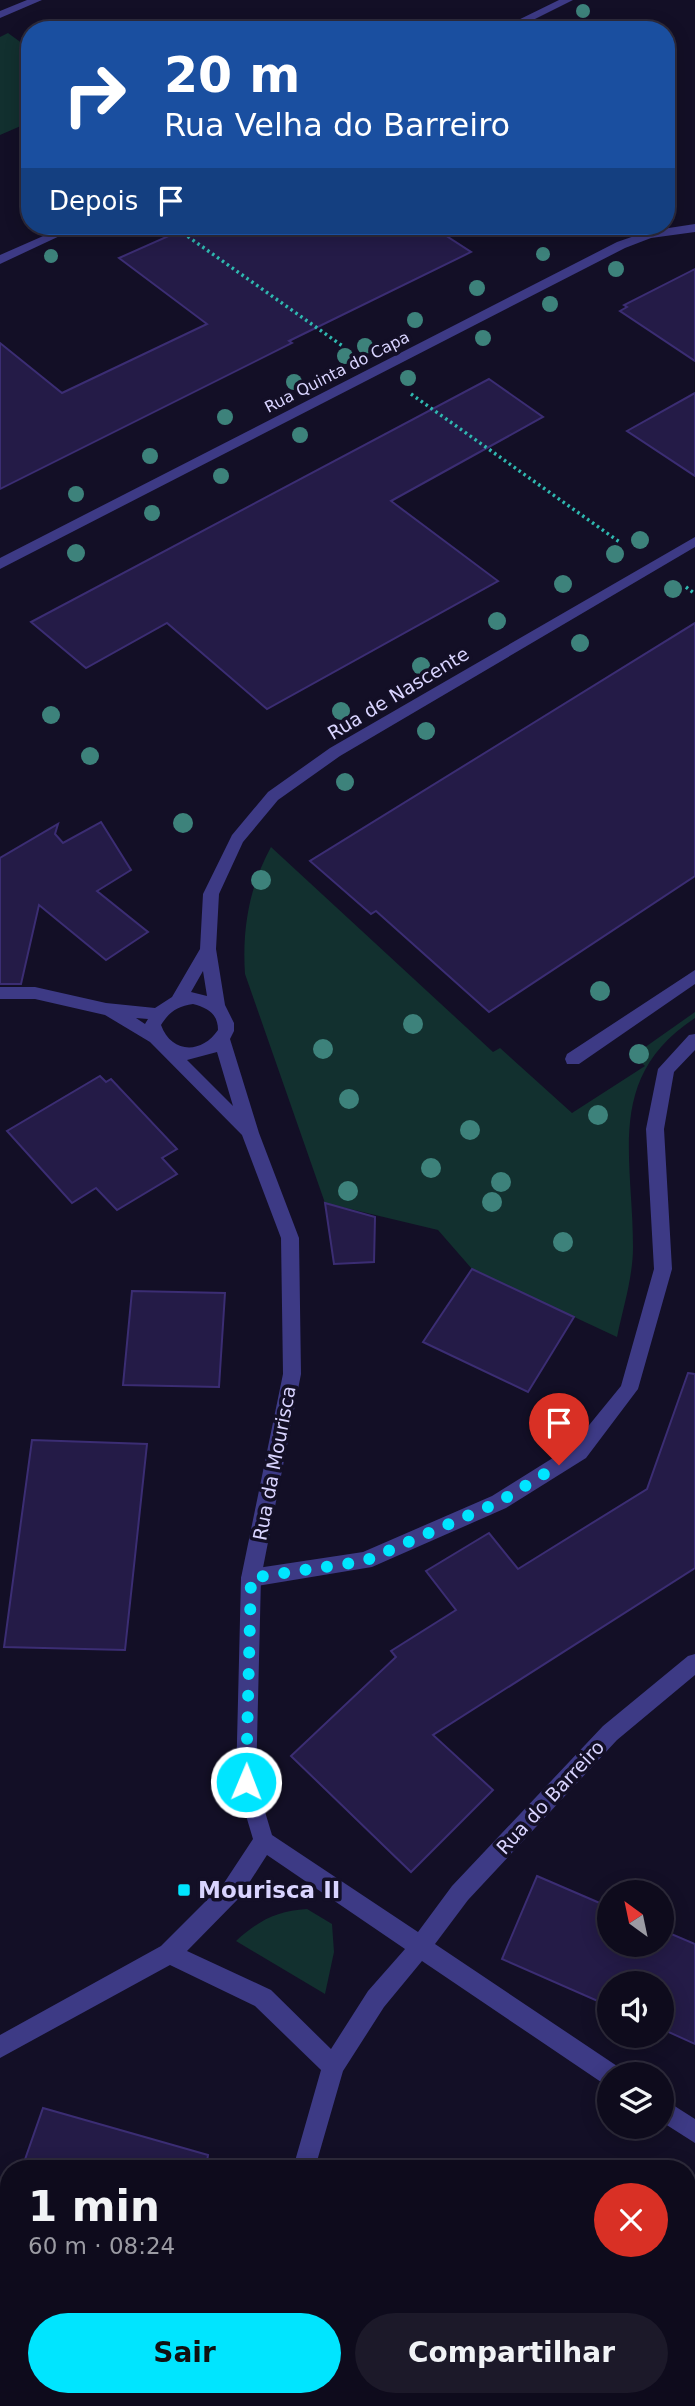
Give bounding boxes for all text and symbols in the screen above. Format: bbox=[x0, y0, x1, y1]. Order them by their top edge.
text: 20 m bbox=[164, 47, 300, 104]
icon: right bbox=[49, 49, 140, 140]
text: Rua Velha do Barreiro bbox=[164, 106, 510, 144]
icon: arrive bbox=[152, 182, 190, 220]
text: Depois bbox=[49, 186, 138, 216]
street label: Rua Quinta do Capa bbox=[261, 327, 413, 417]
street label: Rua de Nascente bbox=[323, 642, 473, 744]
street label: Rua da Mourisca bbox=[248, 1384, 300, 1542]
pin bbox=[529, 1393, 589, 1465]
icon: arrive bbox=[540, 1404, 578, 1442]
street label: Rua do Barreiro bbox=[492, 1736, 608, 1858]
position arrow bbox=[209, 1745, 283, 1819]
place label: Mourisca II bbox=[198, 1877, 340, 1903]
north arrow bbox=[597, 1880, 674, 1956]
map controls bbox=[597, 1880, 674, 2139]
marker: Mourisca II bbox=[176, 1882, 192, 1898]
button: sound bbox=[597, 1971, 674, 2048]
button: layers bbox=[597, 2062, 674, 2139]
text: 1 min bbox=[28, 2182, 160, 2231]
button: close bbox=[594, 2183, 668, 2257]
text: 60 m · 08:24 bbox=[28, 2233, 175, 2259]
button: Sair bbox=[28, 2313, 341, 2393]
button: Compartilhar bbox=[355, 2313, 668, 2393]

